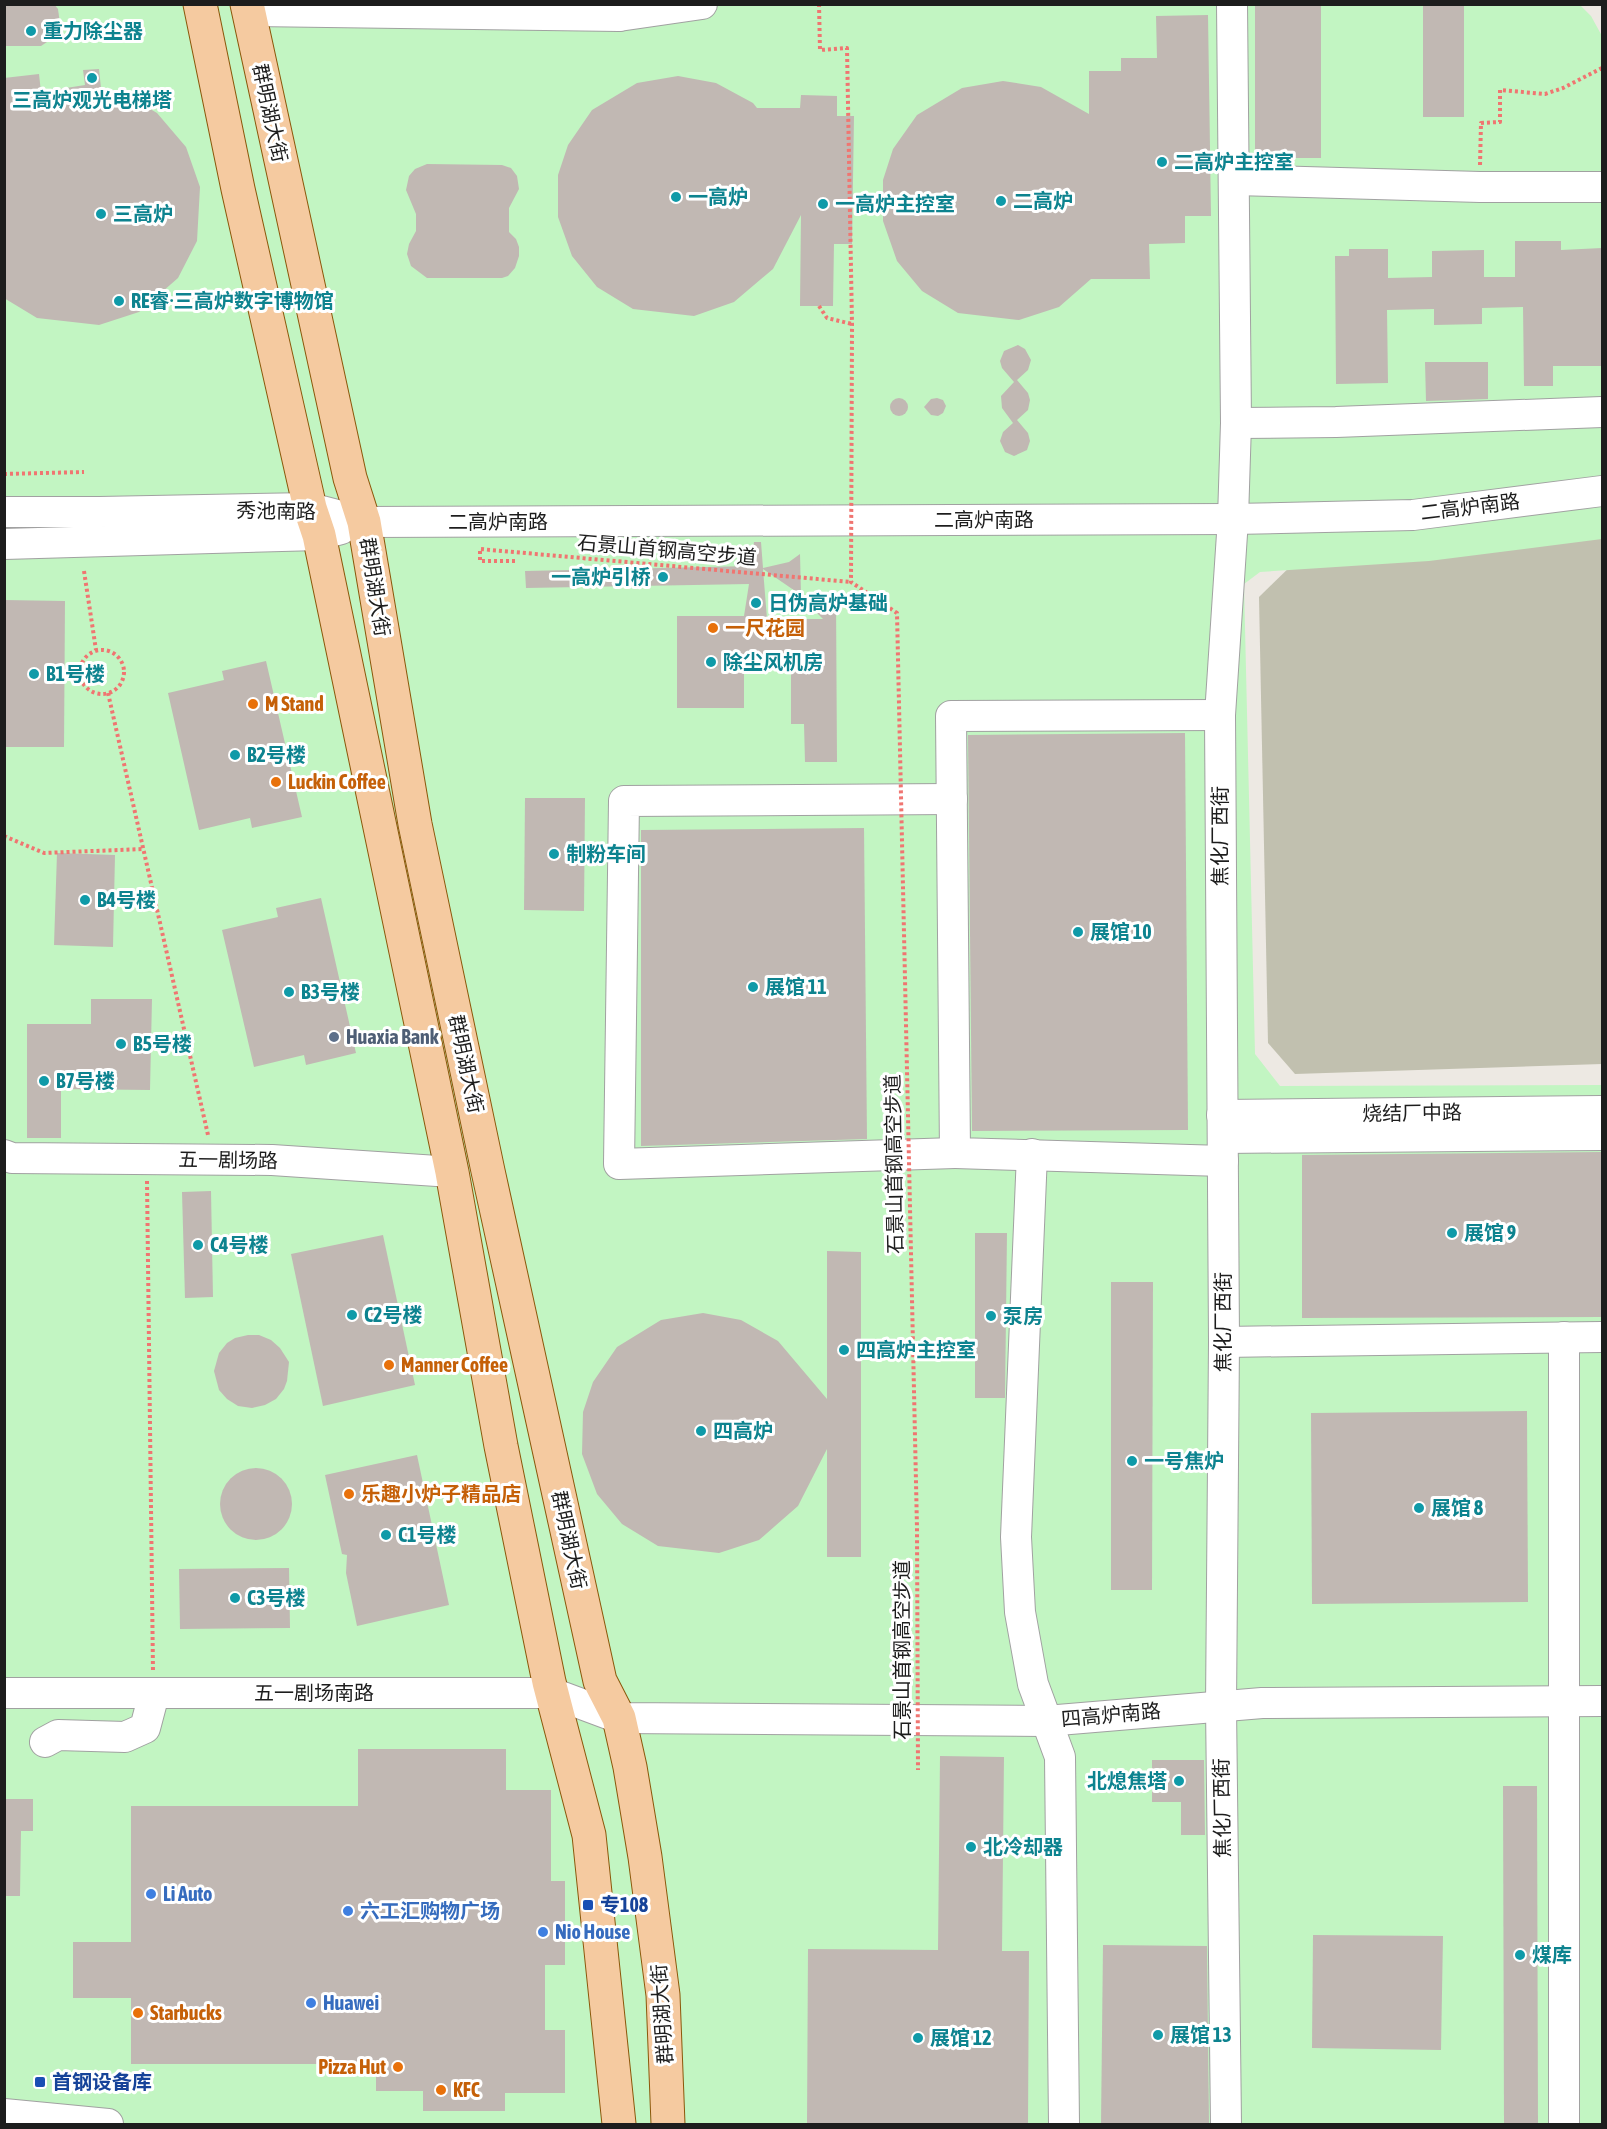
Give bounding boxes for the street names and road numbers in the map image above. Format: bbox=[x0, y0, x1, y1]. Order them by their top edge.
street label: 群明湖大街 bbox=[249, 62, 292, 164]
street label: 二高炉南路 bbox=[1419, 489, 1521, 524]
street label: 秀池南路 bbox=[236, 498, 316, 523]
street label: 二高炉南路 bbox=[934, 508, 1034, 531]
street label: 二高炉南路 bbox=[448, 510, 548, 533]
street label: 石景山首钢高空步道 bbox=[576, 530, 758, 569]
street label: 群明湖大街 bbox=[356, 536, 395, 638]
street label: 焦化厂西街 bbox=[1208, 786, 1231, 886]
street label: 群明湖大街 bbox=[445, 1013, 488, 1115]
street label: 石景山首钢高空步道 bbox=[880, 1074, 907, 1254]
street label: 烧结厂中路 bbox=[1362, 1100, 1462, 1125]
street label: 五一剧场路 bbox=[178, 1147, 278, 1172]
street label: 焦化厂西街 bbox=[1211, 1272, 1234, 1372]
street label: 群明湖大街 bbox=[548, 1489, 591, 1591]
street label: 石景山首钢高空步道 bbox=[890, 1560, 913, 1740]
street label: 五一剧场南路 bbox=[254, 1681, 374, 1704]
street label: 四高炉南路 bbox=[1060, 1699, 1162, 1730]
street label: 焦化厂西街 bbox=[1209, 1758, 1234, 1858]
street label: 群明湖大街 bbox=[647, 1963, 676, 2065]

